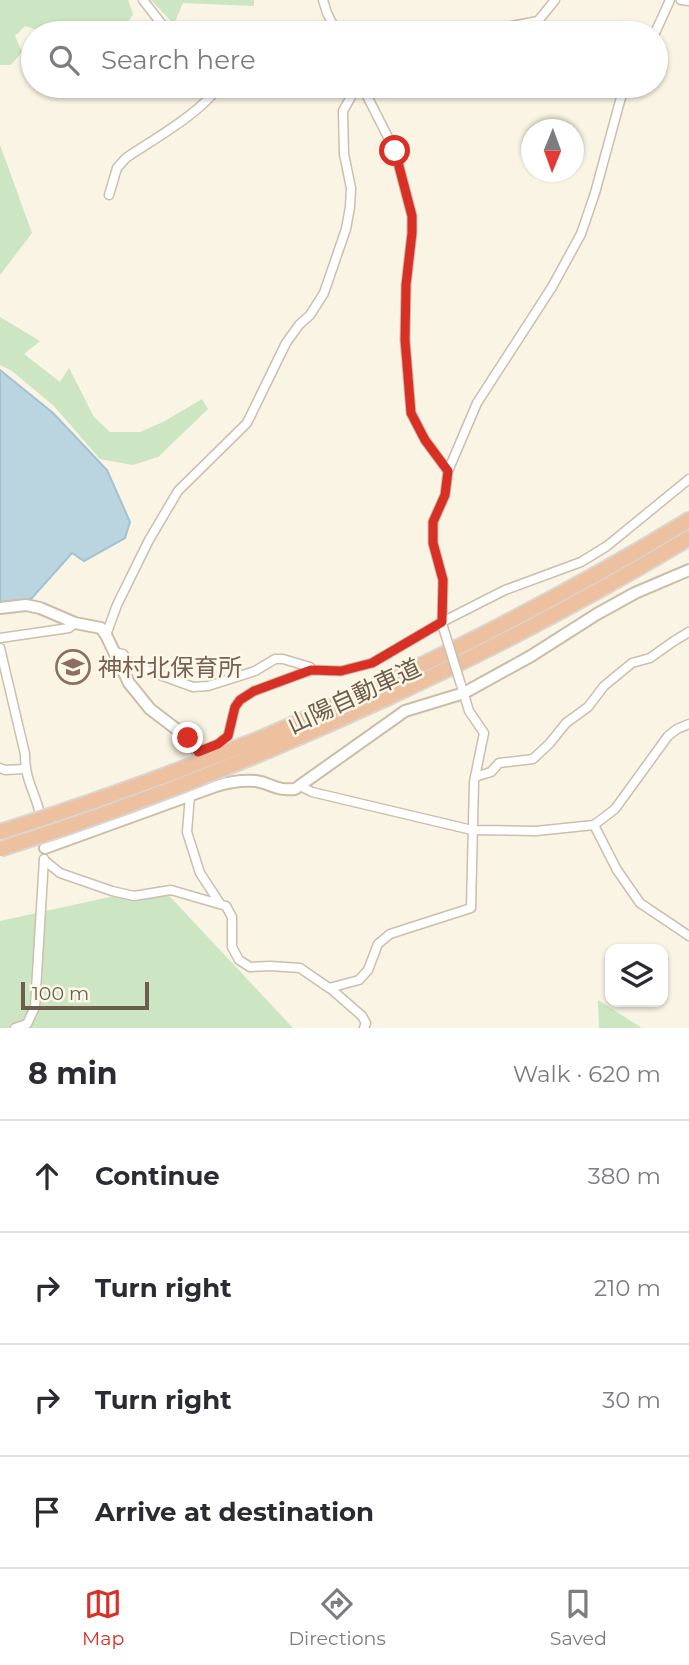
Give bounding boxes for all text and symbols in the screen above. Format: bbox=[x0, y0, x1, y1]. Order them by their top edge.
search box bbox=[21, 21, 668, 98]
icon: search bbox=[45, 41, 83, 79]
text: Search here bbox=[101, 44, 256, 76]
north arrow bbox=[521, 119, 584, 182]
route start bbox=[379, 135, 410, 166]
school or university icon: 神村北保育所 bbox=[54, 648, 92, 686]
street label: 山陽自動車道 bbox=[283, 652, 425, 740]
place label: 神村北保育所 bbox=[98, 653, 242, 682]
route end bbox=[172, 722, 203, 753]
map controls bbox=[605, 944, 668, 1007]
button: layers bbox=[605, 944, 668, 1007]
scale bar bbox=[21, 979, 149, 1011]
text: 100 m bbox=[32, 982, 89, 1005]
text: 8 min bbox=[28, 1055, 118, 1092]
text: Walk · 620 m bbox=[513, 1060, 661, 1088]
icon: ahead bbox=[28, 1157, 66, 1195]
text: Continue bbox=[95, 1160, 220, 1192]
text: 380 m bbox=[588, 1162, 661, 1190]
icon: right bbox=[28, 1269, 66, 1307]
text: Turn right bbox=[95, 1272, 231, 1304]
text: 210 m bbox=[594, 1274, 661, 1302]
icon: right bbox=[28, 1381, 66, 1419]
text: Turn right bbox=[95, 1384, 231, 1416]
text: 30 m bbox=[602, 1386, 661, 1414]
icon: arrive bbox=[28, 1493, 66, 1531]
text: Arrive at destination bbox=[95, 1496, 374, 1528]
tab: Map bbox=[82, 1585, 124, 1650]
tab: Directions bbox=[288, 1585, 386, 1650]
tab: Saved bbox=[550, 1585, 607, 1650]

